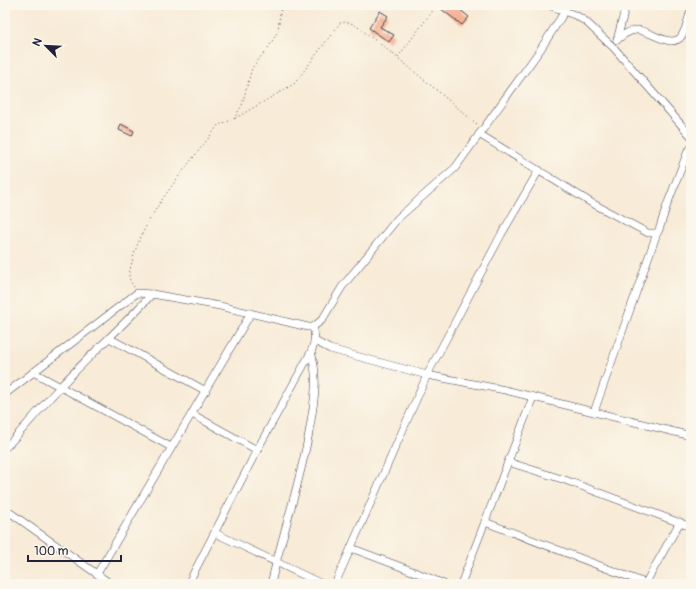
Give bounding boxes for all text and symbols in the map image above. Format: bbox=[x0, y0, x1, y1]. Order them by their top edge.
north arrow bbox=[26, 26, 66, 66]
text: N bbox=[30, 36, 45, 48]
scale bar bbox=[28, 537, 121, 563]
text: 100 m bbox=[34, 544, 69, 559]

